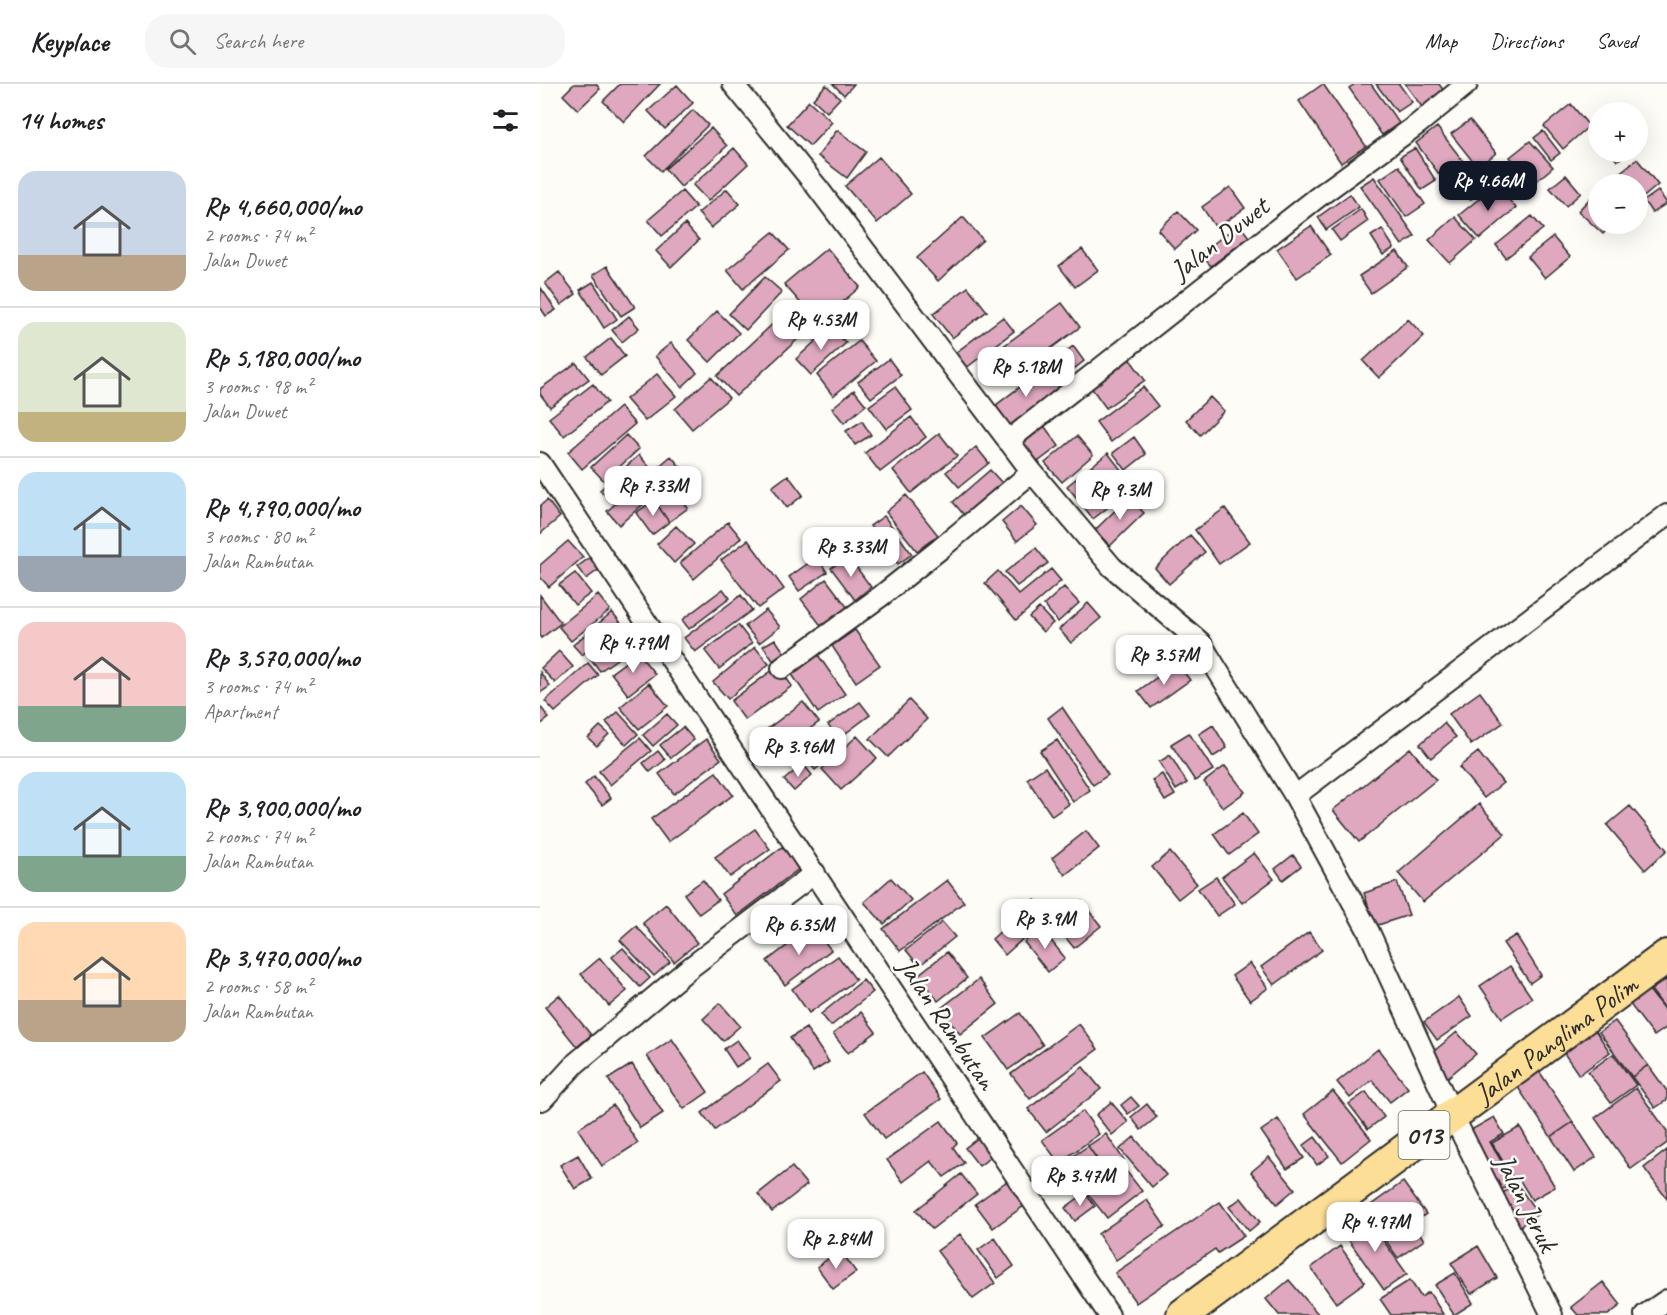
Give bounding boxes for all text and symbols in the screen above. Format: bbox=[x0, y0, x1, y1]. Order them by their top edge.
search box bbox=[145, 14, 565, 68]
text: Keyplace bbox=[30, 24, 109, 59]
icon: search bbox=[166, 25, 199, 58]
text: Search here bbox=[214, 27, 303, 55]
text: Map bbox=[1425, 28, 1457, 54]
text: Directions bbox=[1490, 28, 1563, 54]
text: Saved bbox=[1596, 28, 1637, 54]
map controls bbox=[1588, 102, 1648, 234]
button: + bbox=[1588, 102, 1648, 162]
text: 14 homes bbox=[18, 104, 103, 137]
icon: filters bbox=[489, 104, 522, 137]
pin: Rp 4.66M bbox=[1426, 161, 1550, 212]
text: Rp 4.66M bbox=[1453, 168, 1523, 193]
button: − bbox=[1588, 174, 1648, 234]
street label: Jalan Duwet bbox=[1162, 187, 1278, 289]
text: Rp 4,660,000/mo bbox=[204, 190, 361, 223]
icon: home bbox=[66, 195, 138, 267]
text: 2 rooms · 74 m² bbox=[204, 223, 312, 248]
text: Jalan Duwet bbox=[204, 248, 286, 273]
pin: Rp 4.53M bbox=[759, 300, 883, 351]
text: Rp 4.53M bbox=[787, 307, 855, 332]
text: Rp 5,180,000/mo bbox=[204, 341, 360, 374]
icon: home bbox=[66, 346, 138, 418]
pin: Rp 5.18M bbox=[964, 347, 1088, 398]
text: Rp 5.18M bbox=[992, 354, 1060, 379]
text: 3 rooms · 98 m² bbox=[204, 374, 312, 399]
text: Jalan Duwet bbox=[204, 399, 286, 424]
pin: Rp 7.33M bbox=[591, 466, 715, 517]
pin: Rp 9.3M bbox=[1065, 470, 1175, 521]
text: Rp 7.33M bbox=[618, 473, 688, 498]
text: Rp 9.3M bbox=[1090, 477, 1150, 502]
text: Rp 4,790,000/mo bbox=[204, 491, 360, 524]
icon: home bbox=[66, 496, 138, 568]
text: 3 rooms · 80 m² bbox=[204, 524, 312, 549]
pin: Rp 3.33M bbox=[789, 527, 913, 578]
text: Rp 3.33M bbox=[816, 534, 886, 559]
text: Jalan Rambutan bbox=[204, 549, 313, 574]
pin: Rp 4.79M bbox=[571, 623, 695, 674]
text: Rp 4.79M bbox=[599, 630, 667, 655]
pin: Rp 3.57M bbox=[1102, 635, 1226, 686]
text: Rp 3,570,000/mo bbox=[204, 641, 360, 674]
text: Rp 3.57M bbox=[1130, 642, 1198, 667]
icon: home bbox=[66, 646, 138, 718]
text: 3 rooms · 74 m² bbox=[204, 674, 312, 699]
text: Apartment bbox=[204, 699, 277, 724]
pin: Rp 3.96M bbox=[736, 727, 860, 778]
text: Rp 3.96M bbox=[763, 734, 833, 759]
text: Rp 3,900,000/mo bbox=[204, 791, 360, 824]
icon: home bbox=[66, 796, 138, 868]
text: 2 rooms · 74 m² bbox=[204, 824, 312, 849]
text: Jalan Rambutan bbox=[204, 849, 313, 874]
pin: Rp 3.9M bbox=[990, 899, 1100, 950]
pin: Rp 6.35M bbox=[737, 905, 861, 956]
text: Rp 3.9M bbox=[1015, 906, 1075, 931]
text: Rp 6.35M bbox=[764, 912, 834, 937]
text: Rp 3,470,000/mo bbox=[204, 941, 360, 974]
icon: home bbox=[66, 946, 138, 1018]
street label: Jalan Rambutan bbox=[889, 949, 1005, 1097]
street label: Jalan Panglima Polim bbox=[1466, 966, 1646, 1112]
text: 2 rooms · 58 m² bbox=[204, 974, 312, 999]
text: Jalan Rambutan bbox=[204, 999, 313, 1024]
road number: 013 bbox=[1398, 1111, 1450, 1159]
street label: Jalan Jeruk bbox=[1486, 1146, 1567, 1259]
pin: Rp 3.47M bbox=[1018, 1156, 1142, 1207]
text: Rp 3.47M bbox=[1045, 1163, 1115, 1188]
pin: Rp 4.97M bbox=[1313, 1202, 1437, 1253]
text: Rp 4.97M bbox=[1341, 1209, 1409, 1234]
pin: Rp 2.84M bbox=[774, 1219, 898, 1270]
text: Rp 2.84M bbox=[801, 1226, 871, 1251]

